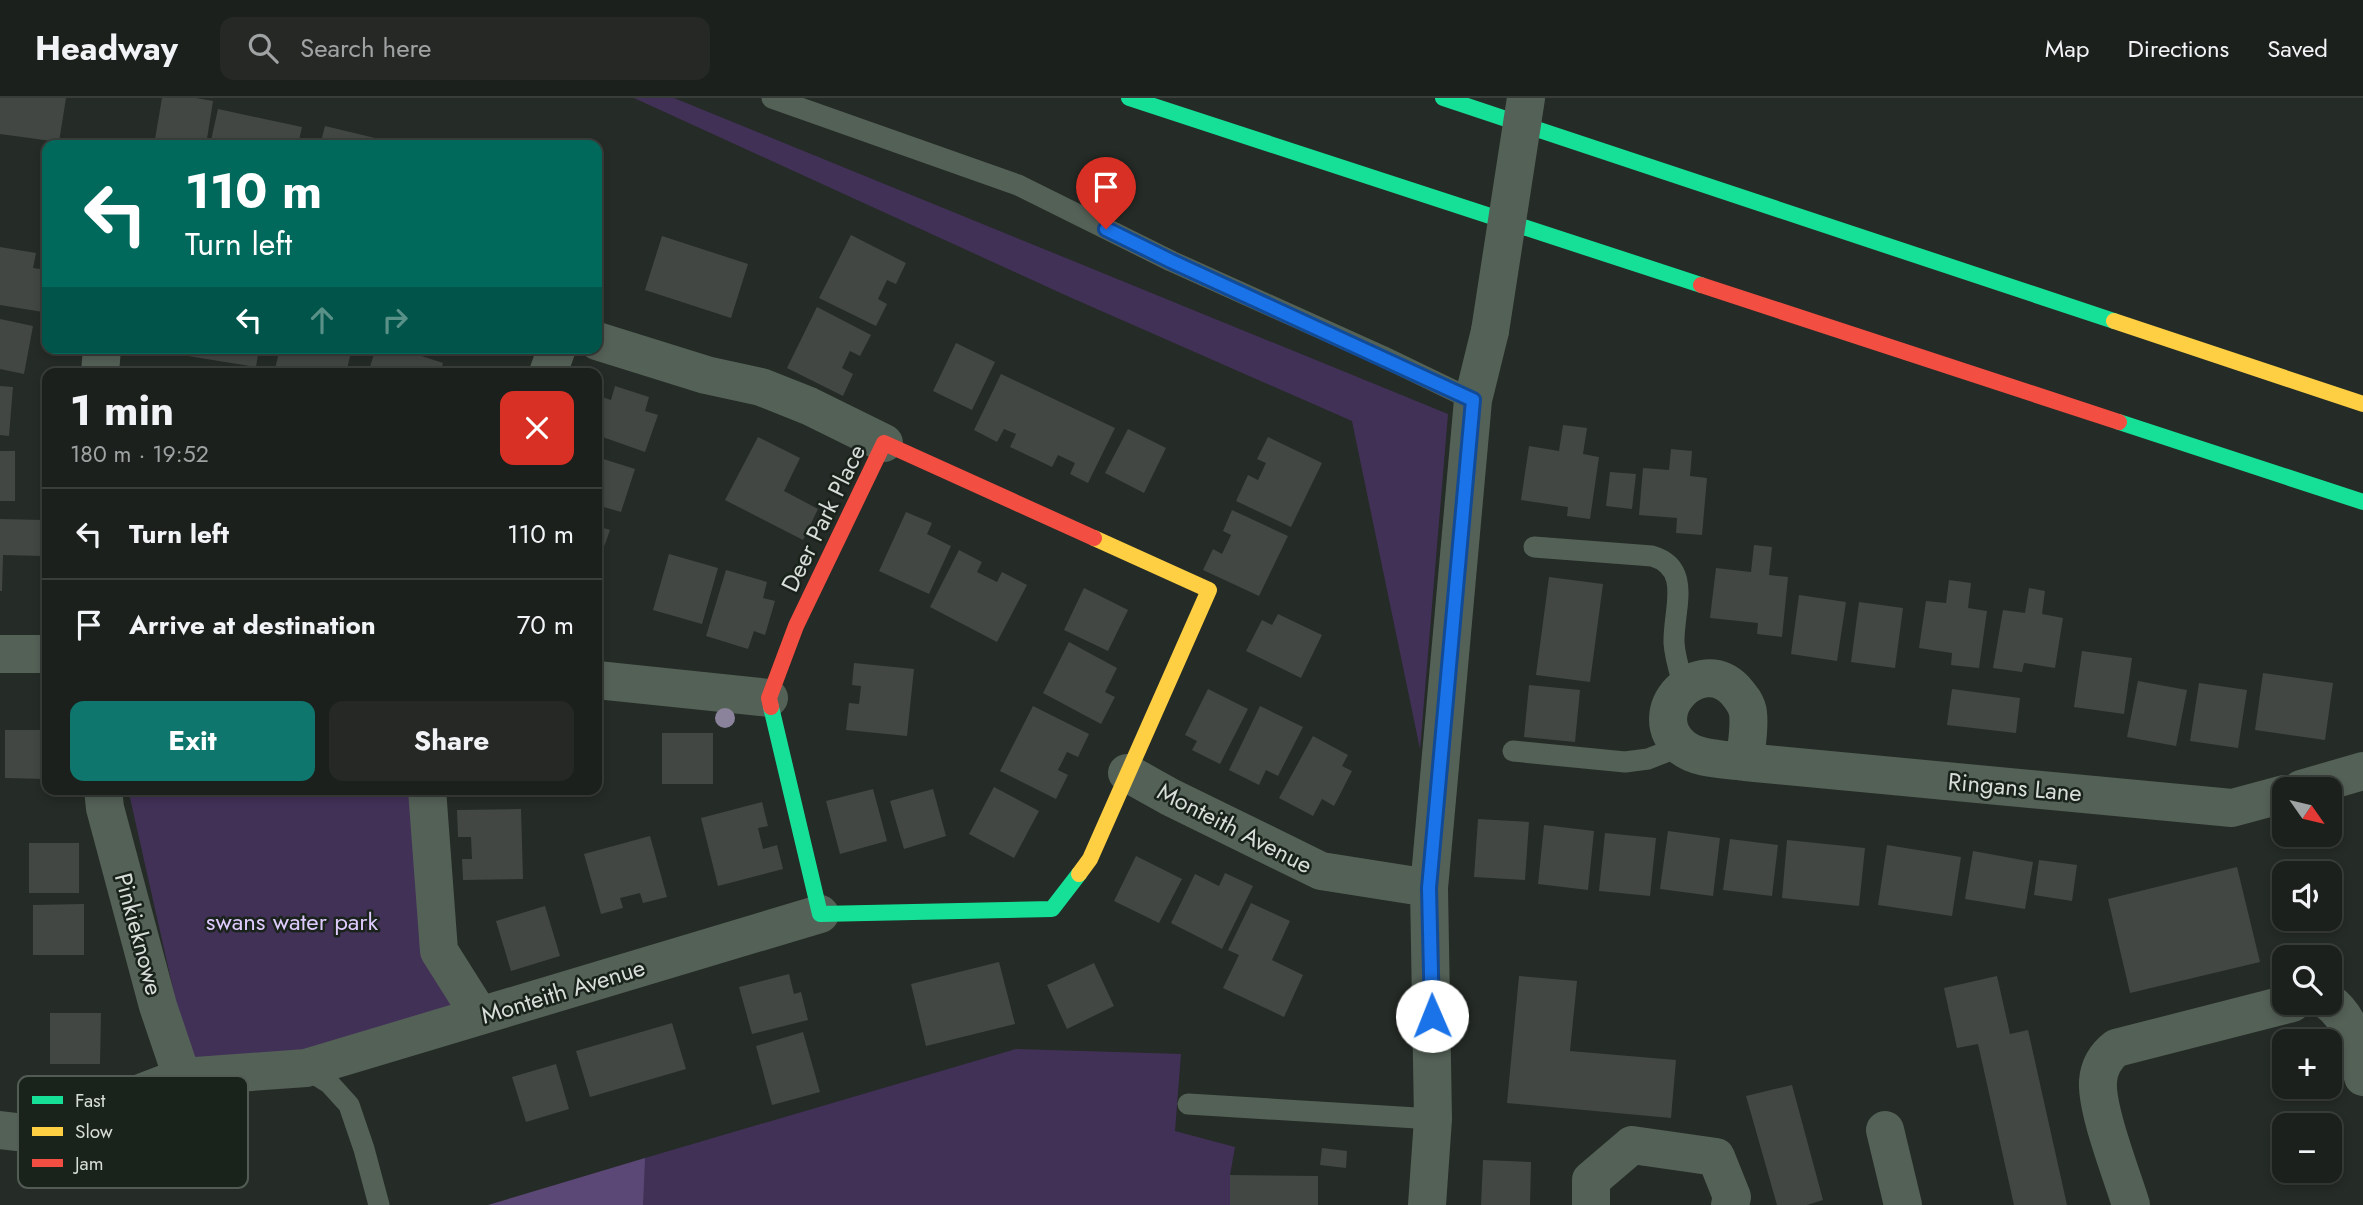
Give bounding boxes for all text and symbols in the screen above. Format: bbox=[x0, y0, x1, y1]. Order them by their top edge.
search box bbox=[220, 17, 710, 80]
text: Headway bbox=[35, 25, 178, 72]
icon: search bbox=[244, 29, 282, 67]
text: Search here bbox=[300, 29, 431, 67]
text: Map bbox=[2045, 31, 2090, 66]
text: Directions bbox=[2128, 31, 2229, 66]
text: Saved bbox=[2267, 31, 2328, 66]
text: 110 m bbox=[185, 156, 322, 226]
pin bbox=[1076, 157, 1136, 229]
icon: left bbox=[70, 168, 161, 259]
icon: arrive bbox=[1087, 168, 1125, 206]
text: Turn left bbox=[185, 221, 292, 267]
icon: left bbox=[230, 301, 268, 339]
icon: ahead bbox=[303, 301, 341, 339]
icon: right bbox=[376, 301, 414, 339]
text: 1 min bbox=[70, 380, 174, 441]
button: close bbox=[500, 391, 574, 465]
text: 180 m · 19:52 bbox=[70, 437, 209, 471]
street label: Deer Park Place bbox=[772, 438, 874, 598]
icon: left bbox=[70, 515, 108, 553]
text: Turn left bbox=[129, 515, 229, 553]
text: 110 m bbox=[507, 515, 574, 553]
icon: arrive bbox=[70, 606, 108, 644]
text: Arrive at destination bbox=[129, 606, 376, 644]
text: 70 m bbox=[517, 606, 574, 644]
button: Exit bbox=[70, 701, 315, 781]
button: Share bbox=[329, 701, 574, 781]
street label: Ringans Lane bbox=[1947, 764, 2083, 810]
street label: Monteith Avenue bbox=[1151, 774, 1319, 882]
north arrow bbox=[2272, 777, 2342, 847]
map controls bbox=[2272, 777, 2342, 1183]
button: sound bbox=[2272, 861, 2342, 931]
street label: Pinkieknowe bbox=[106, 869, 172, 999]
park label: swans water park bbox=[206, 904, 379, 939]
button: search bbox=[2272, 945, 2342, 1015]
street label: Monteith Avenue bbox=[477, 949, 649, 1033]
position arrow bbox=[1395, 979, 1469, 1053]
button: + bbox=[2272, 1029, 2342, 1099]
legend bbox=[18, 1076, 248, 1188]
text: Fast bbox=[75, 1087, 106, 1114]
button: − bbox=[2272, 1113, 2342, 1183]
text: Slow bbox=[75, 1118, 113, 1145]
text: Jam bbox=[72, 1150, 104, 1177]

